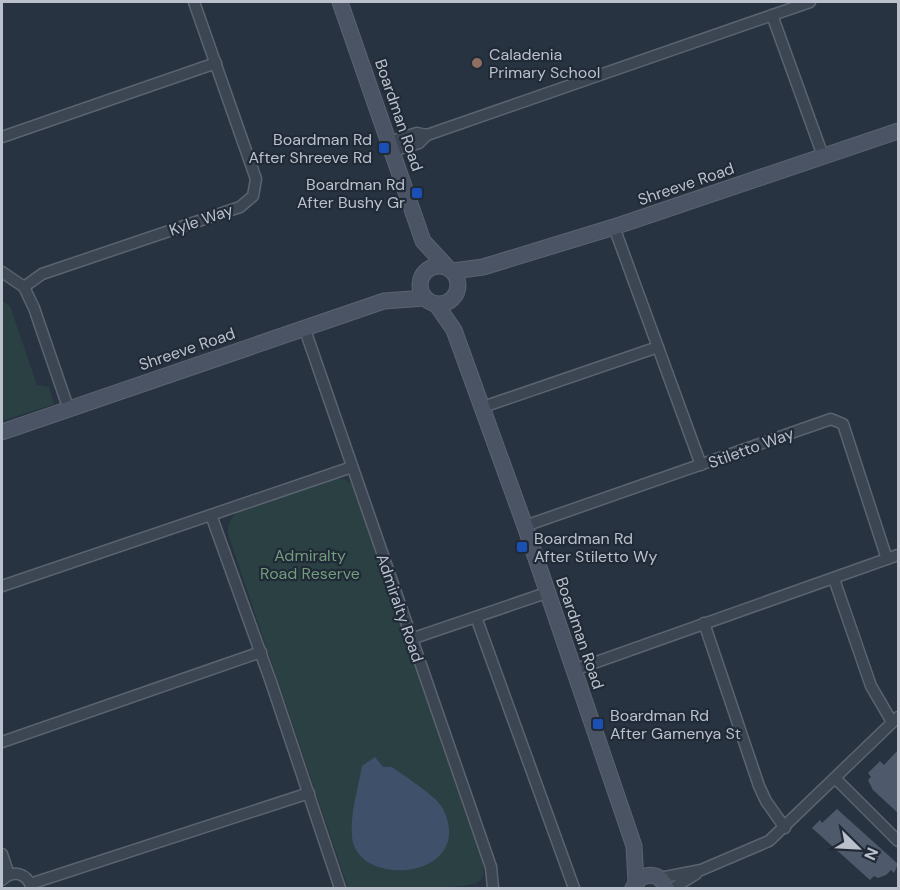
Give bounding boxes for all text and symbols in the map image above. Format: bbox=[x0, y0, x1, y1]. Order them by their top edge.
place label: Caladenia Primary School bbox=[489, 44, 600, 83]
street label: Boardman Road bbox=[370, 56, 428, 174]
marker: Caladenia Primary School bbox=[470, 56, 484, 70]
place label: Boardman Rd After Shreeve Rd bbox=[249, 129, 372, 168]
marker: Boardman Rd After Shreeve Rd bbox=[377, 141, 391, 155]
street label: Shreeve Road bbox=[635, 158, 737, 210]
place label: Boardman Rd After Bushy Gr bbox=[297, 174, 405, 213]
marker: Boardman Rd After Bushy Gr bbox=[410, 186, 424, 200]
street label: Kyle Way bbox=[166, 199, 236, 241]
street label: Shreeve Road bbox=[136, 323, 238, 375]
street label: Stiletto Way bbox=[705, 423, 797, 473]
place label: Boardman Rd After Stiletto Wy bbox=[534, 528, 657, 567]
marker: Boardman Rd After Stiletto Wy bbox=[515, 540, 529, 554]
park label: Admiralty Road Reserve bbox=[260, 545, 360, 584]
street label: Admiralty Road bbox=[372, 551, 428, 665]
street label: Boardman Road bbox=[551, 574, 609, 692]
place label: Boardman Rd After Gamenya St bbox=[610, 705, 741, 744]
marker: Boardman Rd After Gamenya St bbox=[591, 717, 605, 731]
north arrow bbox=[828, 818, 888, 878]
text: N bbox=[859, 844, 883, 863]

